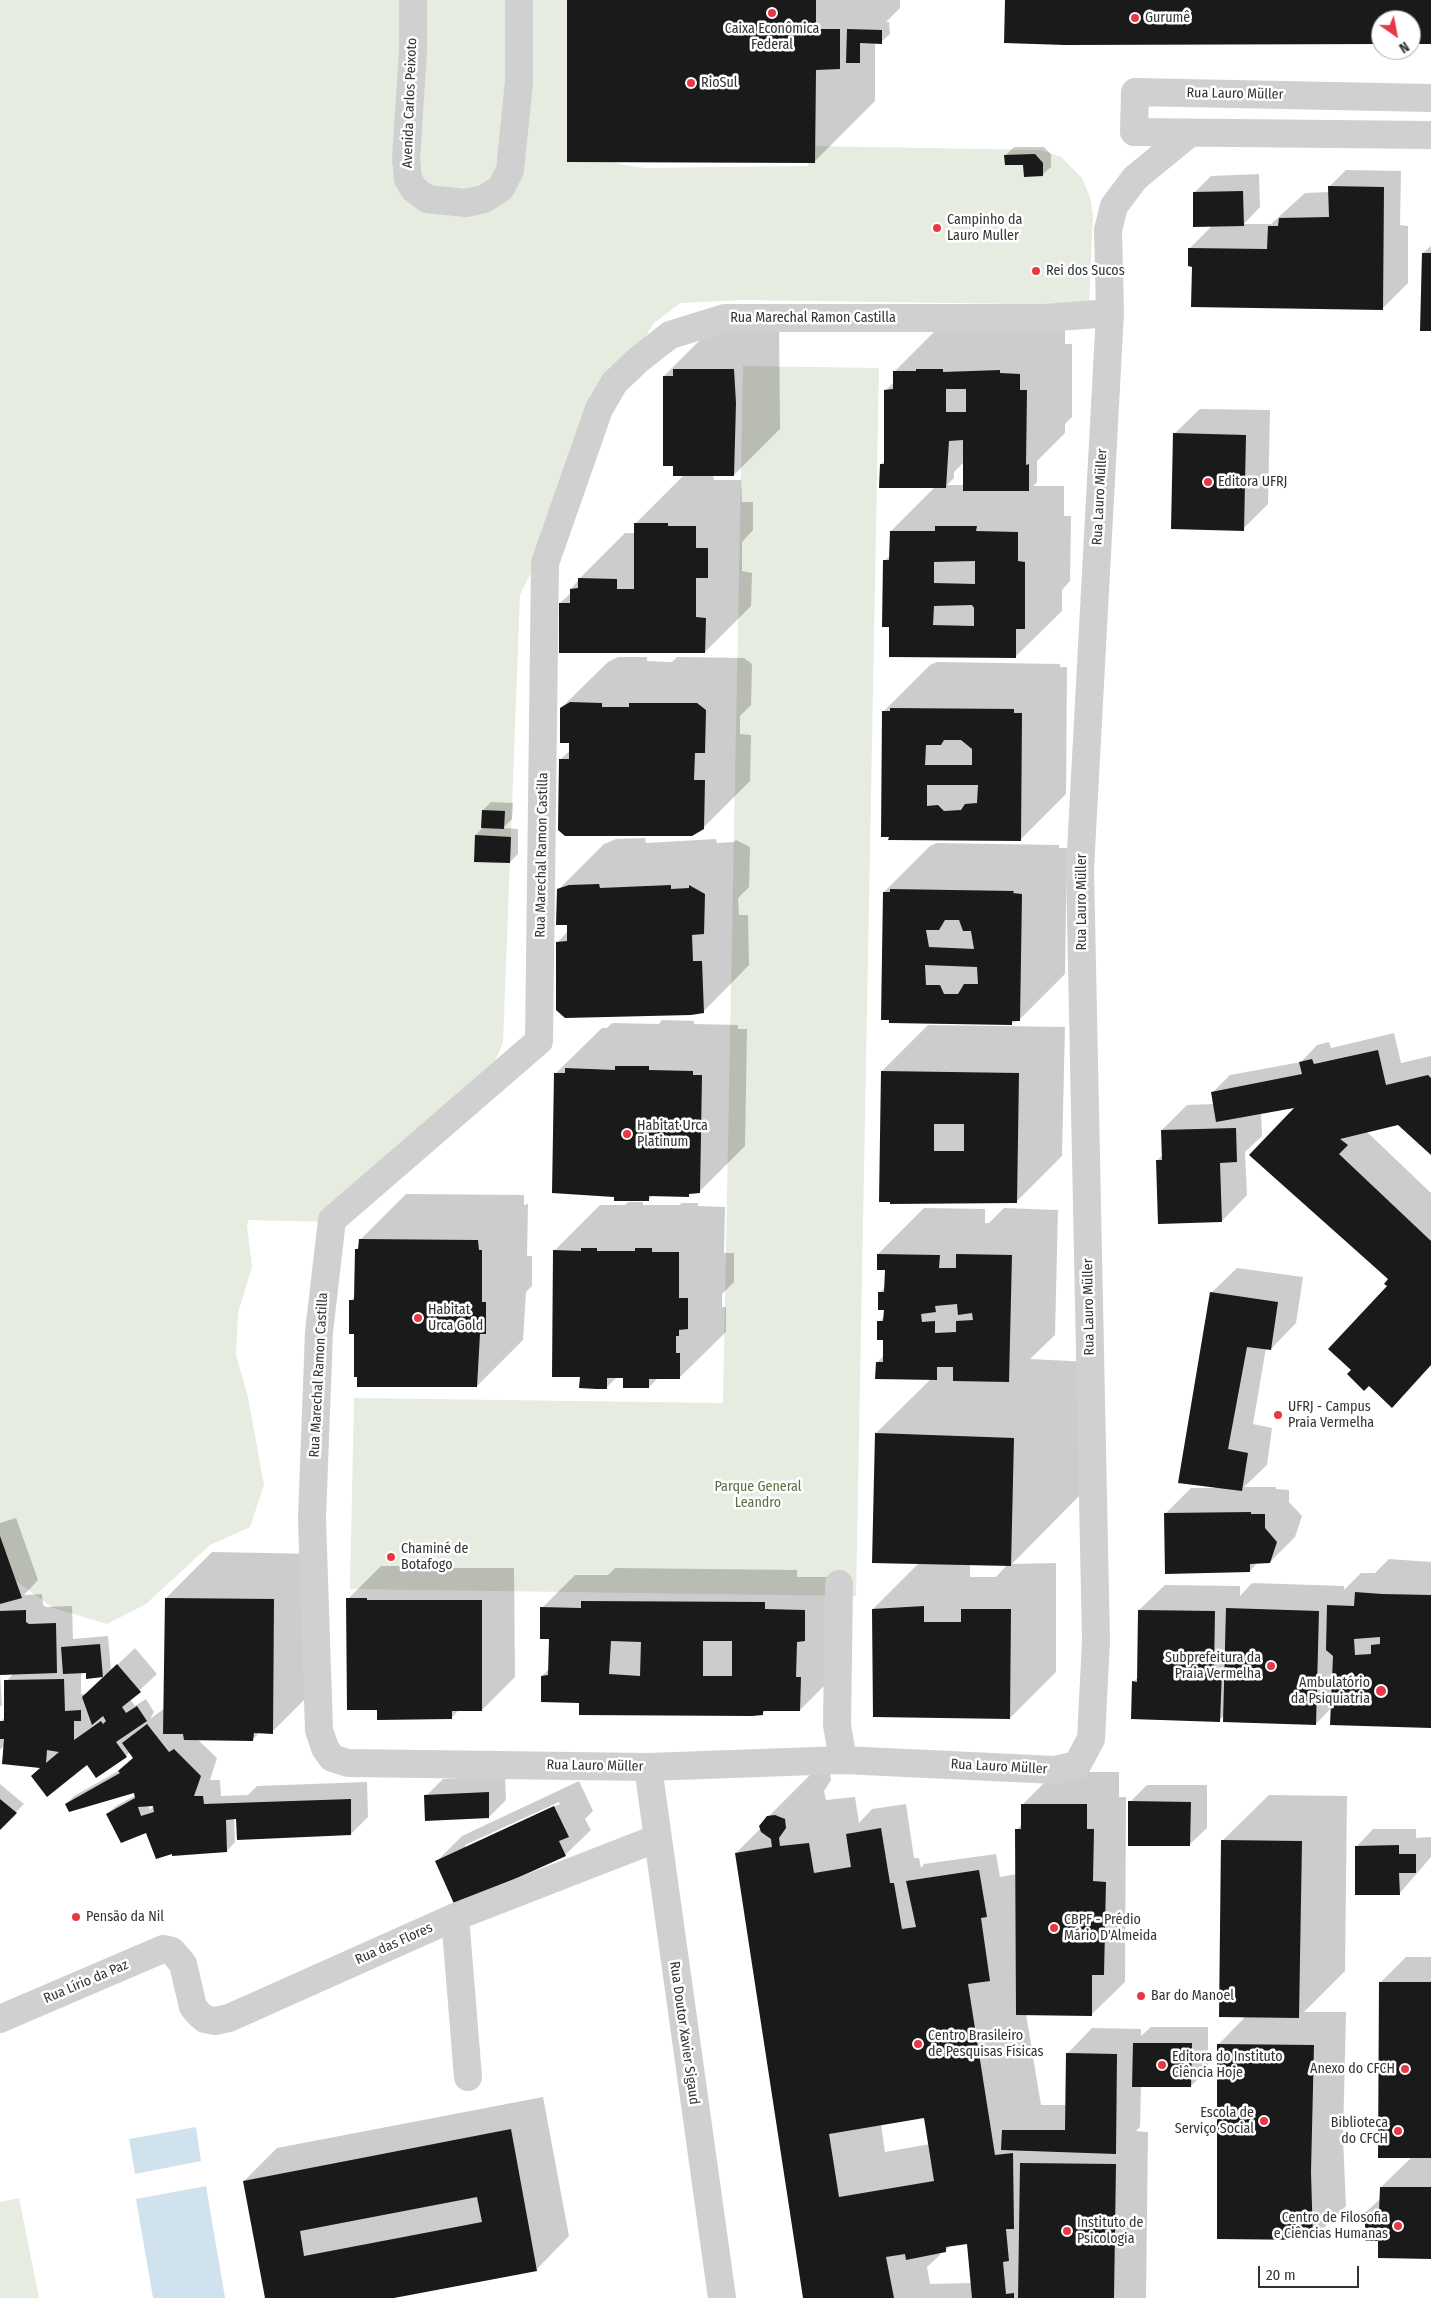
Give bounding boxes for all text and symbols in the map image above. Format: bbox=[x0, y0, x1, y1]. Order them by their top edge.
marker: Caixa Econômica Federal bbox=[766, 7, 778, 19]
place label: Gurumê bbox=[1145, 10, 1190, 26]
north arrow bbox=[1371, 10, 1421, 60]
marker: Gurumê bbox=[1129, 12, 1141, 24]
place label: Caixa Econômica Federal bbox=[725, 21, 819, 54]
street label: Avenida Carlos Peixoto bbox=[399, 38, 421, 168]
text: N bbox=[1396, 38, 1412, 57]
place label: RioSul bbox=[701, 75, 737, 91]
marker: RioSul bbox=[685, 77, 697, 89]
street label: Rua Lauro Müller bbox=[1186, 85, 1284, 103]
place label: Campinho da Lauro Muller bbox=[947, 212, 1022, 244]
marker: Campinho da Lauro Muller bbox=[931, 222, 943, 234]
place label: Rei dos Sucos bbox=[1046, 263, 1125, 279]
marker: Rei dos Sucos bbox=[1030, 265, 1042, 277]
street label: Rua Marechal Ramon Castilla bbox=[730, 310, 896, 326]
street label: Rua Lauro Müller bbox=[1089, 448, 1111, 546]
place label: Editora UFRJ bbox=[1218, 474, 1287, 490]
marker: Editora UFRJ bbox=[1202, 476, 1214, 488]
street label: Rua Marechal Ramon Castilla bbox=[532, 772, 552, 938]
street label: Rua Lauro Müller bbox=[1074, 854, 1090, 950]
place label: Habitat Urca Platinum bbox=[637, 1118, 708, 1150]
marker: Habitat Urca Platinum bbox=[621, 1128, 633, 1140]
street label: Rua Lauro Müller bbox=[1080, 1258, 1098, 1356]
street label: Rua Marechal Ramon Castilla bbox=[306, 1292, 332, 1458]
place label: Habitat Urca Gold bbox=[428, 1302, 483, 1334]
marker: Habitat Urca Gold bbox=[412, 1312, 424, 1324]
place label: UFRJ - Campus Praia Vermelha bbox=[1288, 1399, 1374, 1431]
marker: UFRJ - Campus Praia Vermelha bbox=[1272, 1409, 1284, 1421]
park label: Parque General Leandro bbox=[714, 1479, 802, 1511]
place label: Chaminé de Botafogo bbox=[401, 1541, 469, 1574]
marker: Chaminé de Botafogo bbox=[385, 1551, 397, 1563]
place label: Subprefeitura da Praia Vermelha bbox=[1165, 1650, 1261, 1682]
marker: Subprefeitura da Praia Vermelha bbox=[1265, 1660, 1277, 1672]
place label: Ambulatório da Psiquiatria bbox=[1291, 1675, 1370, 1708]
marker: Ambulatório da Psiquiatria bbox=[1374, 1684, 1388, 1698]
street label: Rua Lauro Müller bbox=[950, 1756, 1048, 1778]
street label: Rua Lauro Müller bbox=[546, 1757, 644, 1775]
place label: Pensão da Nil bbox=[86, 1909, 164, 1925]
marker: Pensão da Nil bbox=[70, 1911, 82, 1923]
place label: CBPF - Prédio Mário D'Almeida bbox=[1064, 1912, 1157, 1944]
street label: Rua das Flores bbox=[353, 1919, 435, 1969]
marker: CBPF - Prédio Mário D'Almeida bbox=[1048, 1922, 1060, 1934]
street label: Rua Lírio da Paz bbox=[41, 1957, 131, 2007]
street label: Rua Doutor Xavier Sigaud bbox=[666, 1960, 702, 2106]
place label: Bar do Manoel bbox=[1151, 1988, 1234, 2004]
marker: Bar do Manoel bbox=[1135, 1990, 1147, 2002]
place label: Centro Brasileiro de Pesquisas Físicas bbox=[928, 2028, 1044, 2060]
marker: Centro Brasileiro de Pesquisas Físicas bbox=[912, 2038, 924, 2050]
place label: Editora do Instituto Ciência Hoje bbox=[1172, 2049, 1283, 2082]
marker: Editora do Instituto Ciência Hoje bbox=[1156, 2059, 1168, 2071]
place label: Anexo do CFCH bbox=[1310, 2061, 1395, 2077]
marker: Anexo do CFCH bbox=[1399, 2063, 1411, 2075]
place label: Escola de Serviço Social bbox=[1175, 2105, 1254, 2138]
marker: Escola de Serviço Social bbox=[1258, 2115, 1270, 2127]
place label: Biblioteca do CFCH bbox=[1331, 2115, 1388, 2148]
marker: Biblioteca do CFCH bbox=[1392, 2125, 1404, 2137]
place label: Centro de Filosofia e Ciências Humanas bbox=[1274, 2210, 1388, 2242]
place label: Instituto de Psicologia bbox=[1077, 2215, 1143, 2248]
marker: Centro de Filosofia e Ciências Humanas bbox=[1392, 2220, 1404, 2232]
marker: Instituto de Psicologia bbox=[1061, 2225, 1073, 2237]
scale bar bbox=[1261, 2256, 1362, 2288]
text: 20 m bbox=[1266, 2266, 1296, 2284]

